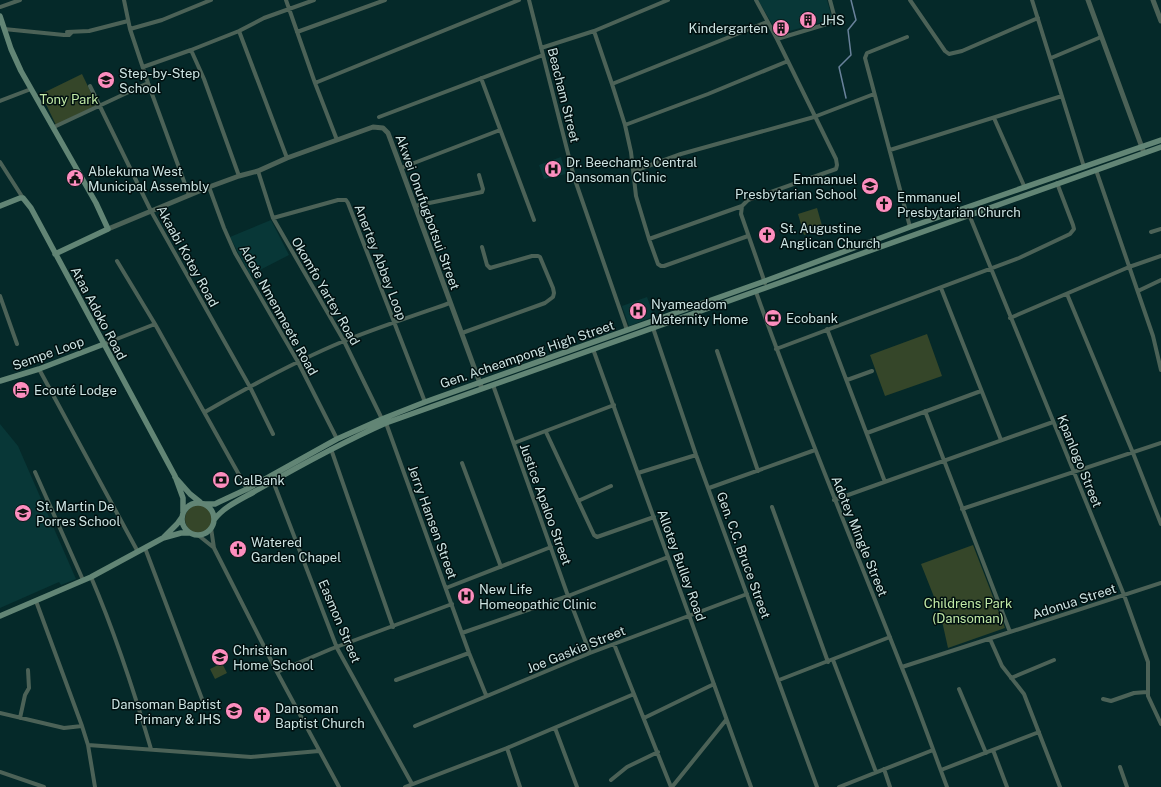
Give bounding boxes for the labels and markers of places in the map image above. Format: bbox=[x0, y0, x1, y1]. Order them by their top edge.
building icon: JHS bbox=[798, 10, 818, 30]
place label: JHS bbox=[821, 13, 845, 28]
building icon: Kindergarten bbox=[771, 18, 791, 38]
place label: Kindergarten bbox=[689, 21, 768, 36]
place label: Step-by-Step School bbox=[119, 66, 200, 96]
school or university icon: Step-by-Step School bbox=[96, 70, 116, 90]
place label: Dr. Beecham's Central Dansoman Clinic bbox=[566, 155, 697, 185]
hospital icon: Dr. Beecham's Central Dansoman Clinic bbox=[543, 159, 563, 179]
place label: Ablekuma West Municipal Assembly bbox=[88, 164, 209, 194]
public building icon: Ablekuma West Municipal Assembly bbox=[65, 168, 85, 188]
place label: Emmanuel Presbytarian School bbox=[735, 172, 857, 202]
school or university icon: Emmanuel Presbytarian School bbox=[860, 176, 880, 196]
place label: Emmanuel Presbytarian Church bbox=[897, 190, 1021, 220]
church icon: Emmanuel Presbytarian Church bbox=[874, 194, 894, 214]
place label: St. Augustine Anglican Church bbox=[780, 221, 880, 251]
church icon: St. Augustine Anglican Church bbox=[757, 225, 777, 245]
place label: Nyameadom Maternity Home bbox=[651, 297, 748, 327]
hospital icon: Nyameadom Maternity Home bbox=[628, 301, 648, 321]
bank icon: Ecobank bbox=[763, 308, 783, 328]
place label: Ecobank bbox=[786, 311, 838, 326]
hotel icon: Ecouté Lodge bbox=[11, 380, 31, 400]
place label: Ecouté Lodge bbox=[34, 383, 117, 398]
bank icon: CalBank bbox=[211, 470, 231, 490]
place label: CalBank bbox=[234, 473, 285, 488]
place label: St. Martin De Porres School bbox=[36, 499, 120, 529]
school or university icon: St. Martin De Porres School bbox=[13, 503, 33, 523]
place label: Watered Garden Chapel bbox=[251, 535, 341, 565]
church icon: Watered Garden Chapel bbox=[228, 539, 248, 559]
place label: New Life Homeopathic Clinic bbox=[479, 582, 597, 612]
hospital icon: New Life Homeopathic Clinic bbox=[456, 586, 476, 606]
place label: Christian Home School bbox=[233, 643, 314, 673]
school or university icon: Christian Home School bbox=[210, 647, 230, 667]
place label: Dansoman Baptist Primary & JHS bbox=[111, 697, 221, 727]
school or university icon: Dansoman Baptist Primary & JHS bbox=[224, 701, 244, 721]
place label: Dansoman Baptist Church bbox=[275, 701, 365, 731]
church icon: Dansoman Baptist Church bbox=[252, 705, 272, 725]

